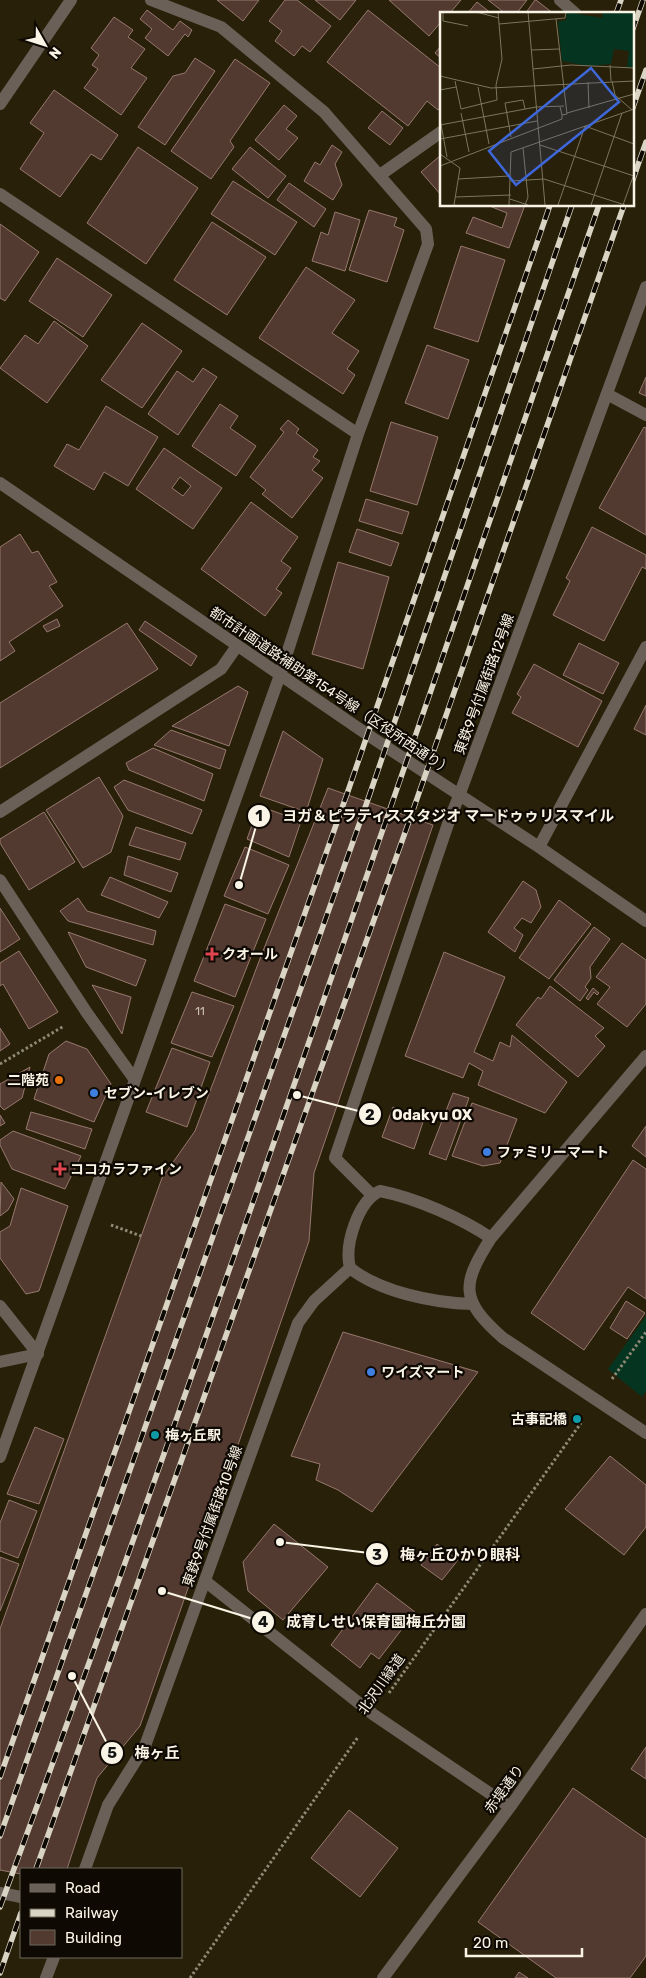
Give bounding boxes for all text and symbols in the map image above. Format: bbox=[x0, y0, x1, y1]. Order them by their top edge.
inset map bbox=[440, 12, 634, 206]
north arrow bbox=[20, 20, 70, 70]
text: N bbox=[45, 44, 64, 62]
street label: 都市計画道路補助第154号線（区役所西通り） bbox=[206, 604, 455, 779]
street label: 東鉄9号付属街路12号線 bbox=[451, 611, 518, 757]
callout: ヨガ＆ピラティススタジオ マードゥゥリスマイル bbox=[247, 801, 625, 831]
text: 1 bbox=[255, 807, 263, 825]
text: ヨガ＆ピラティススタジオ マードゥゥリスマイル bbox=[282, 807, 614, 825]
place label: クオール bbox=[222, 946, 278, 963]
marker: クオール bbox=[206, 948, 218, 960]
house number: 11 bbox=[195, 1005, 205, 1018]
place label: 二階苑 bbox=[7, 1072, 49, 1089]
marker: 二階苑 bbox=[53, 1074, 65, 1086]
place label: セブン-イレブン bbox=[104, 1085, 209, 1102]
marker: セブン-イレブン bbox=[88, 1087, 100, 1099]
callout: Odakyu OX bbox=[357, 1099, 482, 1129]
text: 2 bbox=[365, 1106, 375, 1124]
text: Odakyu OX bbox=[392, 1106, 473, 1124]
place label: ファミリーマート bbox=[497, 1144, 609, 1161]
marker: ファミリーマート bbox=[481, 1146, 493, 1158]
place label: ココカラファイン bbox=[70, 1161, 182, 1178]
marker: ココカラファイン bbox=[54, 1163, 66, 1175]
place label: ワイズマート bbox=[381, 1364, 465, 1381]
marker: ワイズマート bbox=[365, 1366, 377, 1378]
place label: 古事記橋 bbox=[511, 1411, 567, 1428]
marker: 古事記橋 bbox=[571, 1413, 583, 1425]
place label: 梅ヶ丘駅 bbox=[165, 1427, 221, 1444]
marker: 梅ヶ丘駅 bbox=[149, 1429, 161, 1441]
street label: 東鉄9号付属街路10号線 bbox=[179, 1443, 246, 1589]
callout: 梅ヶ丘ひかり眼科 bbox=[365, 1539, 530, 1569]
text: 3 bbox=[372, 1546, 382, 1564]
text: 梅ヶ丘ひかり眼科 bbox=[400, 1546, 520, 1564]
callout: 成育しせい保育園梅丘分園 bbox=[251, 1607, 476, 1637]
text: 4 bbox=[258, 1613, 268, 1631]
text: 成育しせい保育園梅丘分園 bbox=[286, 1613, 466, 1631]
street label: 北沢川緑道 bbox=[354, 1651, 408, 1718]
callout: 梅ヶ丘 bbox=[100, 1738, 190, 1768]
text: 5 bbox=[107, 1744, 117, 1762]
text: 梅ヶ丘 bbox=[134, 1744, 180, 1762]
street label: 赤堤通り bbox=[481, 1762, 528, 1817]
legend bbox=[20, 1868, 182, 1958]
text: Road bbox=[65, 1879, 101, 1897]
text: Railway bbox=[65, 1904, 119, 1922]
scale bar bbox=[466, 1926, 582, 1958]
text: Building bbox=[65, 1929, 122, 1947]
text: 20 m bbox=[473, 1934, 508, 1952]

